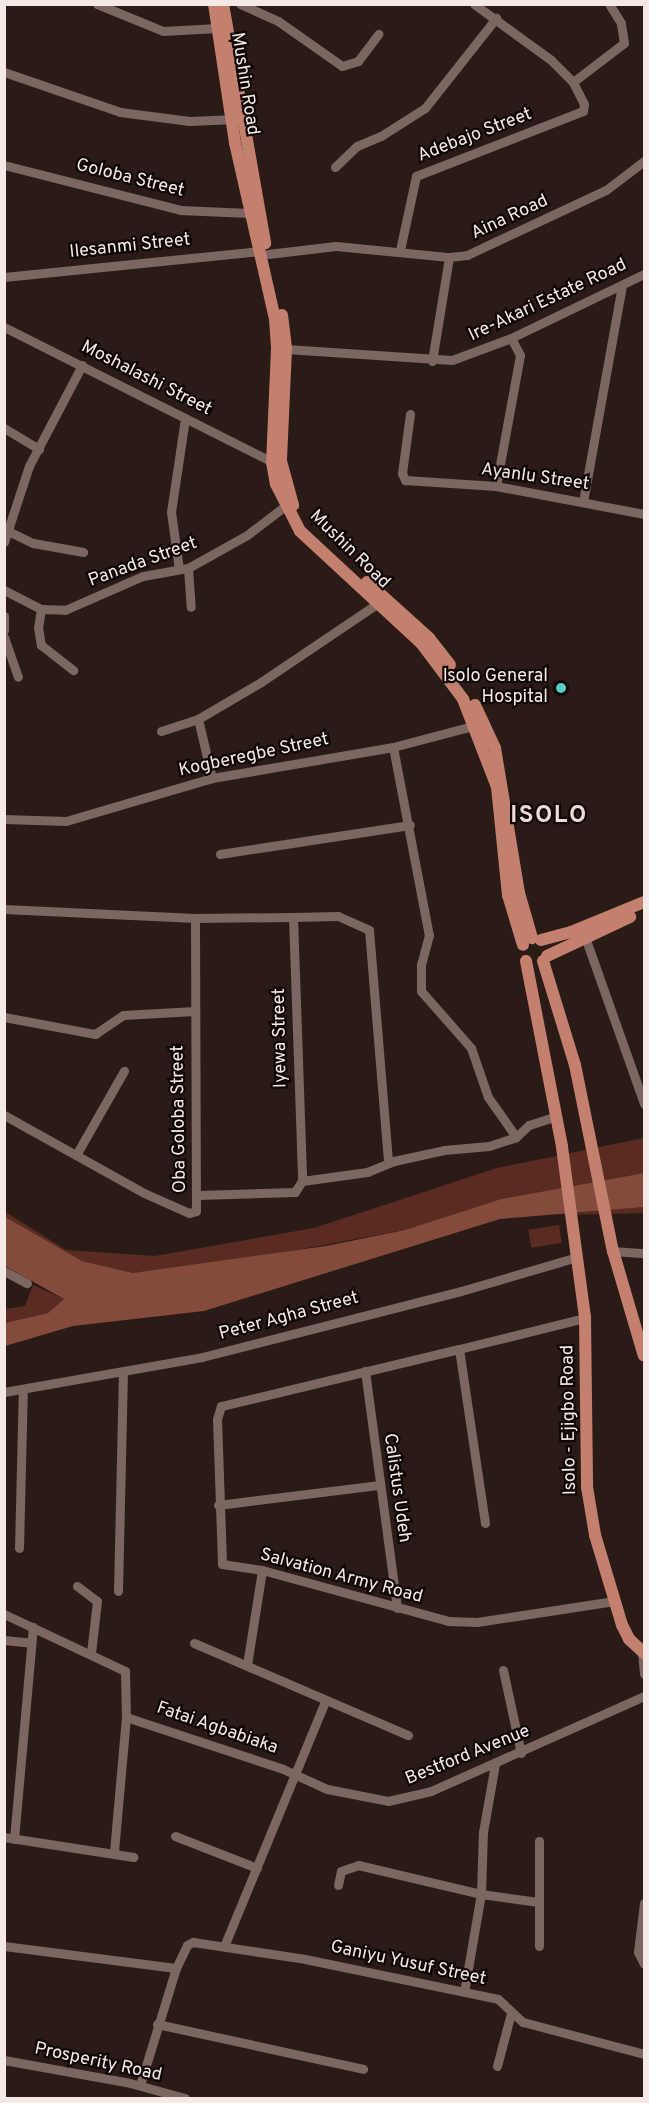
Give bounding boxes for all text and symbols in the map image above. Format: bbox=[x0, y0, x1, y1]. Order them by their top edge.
street label: Mushin Road bbox=[225, 31, 263, 137]
street label: Adebajo Street bbox=[415, 104, 535, 168]
street label: Goloba Street bbox=[74, 155, 186, 203]
street label: Aina Road bbox=[468, 191, 552, 245]
street label: Ilesanmi Street bbox=[69, 230, 191, 264]
street label: Ire-Akari Estate Road bbox=[466, 255, 630, 347]
street label: Moshalashi Street bbox=[77, 337, 215, 421]
street label: Ayanlu Street bbox=[480, 460, 590, 496]
street label: Mushin Road bbox=[304, 506, 394, 594]
street label: Panada Street bbox=[86, 533, 200, 593]
place label: Isolo General Hospital bbox=[443, 667, 548, 710]
marker: Isolo General Hospital bbox=[552, 679, 570, 697]
street label: Kogberegbe Street bbox=[177, 730, 331, 782]
district label: ISOLO bbox=[510, 803, 588, 831]
street label: Iyewa Street bbox=[269, 988, 293, 1088]
street label: Oba Goloba Street bbox=[168, 1045, 192, 1193]
street label: Peter Agha Street bbox=[217, 1288, 361, 1346]
street label: Isolo - Ejigbo Road bbox=[558, 1345, 582, 1495]
street label: Calistus Udeh bbox=[378, 1432, 414, 1544]
street label: Salvation Army Road bbox=[257, 1545, 425, 1609]
street label: Fatai Agbabiaka bbox=[153, 1698, 281, 1760]
street label: Bestford Avenue bbox=[402, 1721, 534, 1791]
street label: Ganiyu Yusuf Street bbox=[328, 1937, 488, 1991]
street label: Prosperity Road bbox=[32, 2039, 164, 2087]

